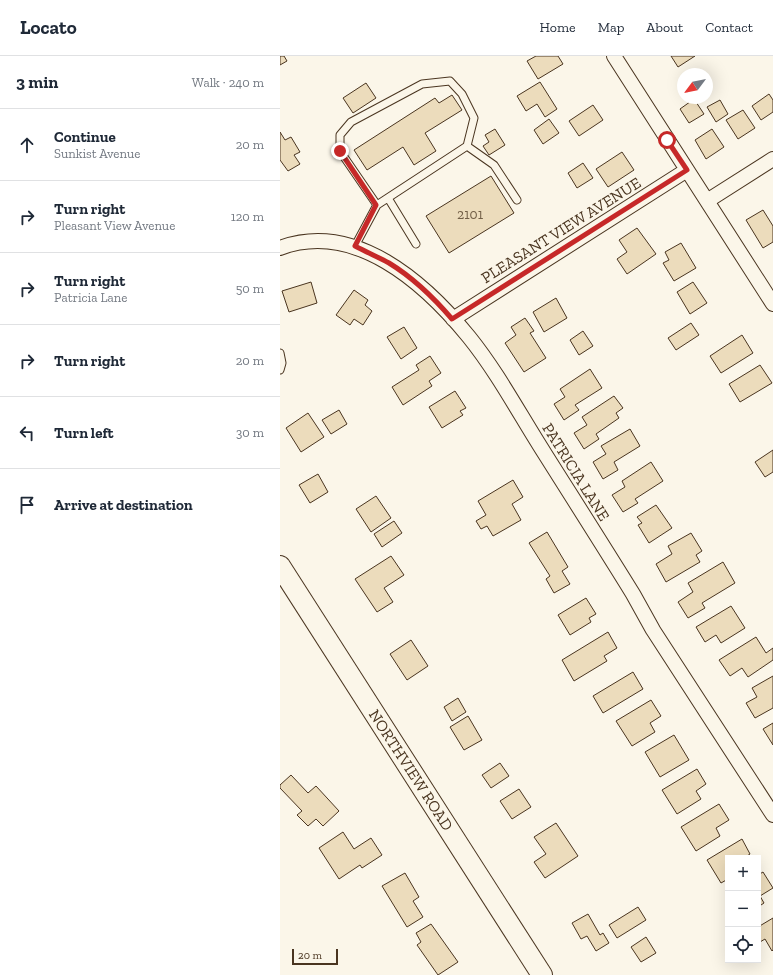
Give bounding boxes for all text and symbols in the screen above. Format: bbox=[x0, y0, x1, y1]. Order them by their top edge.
text: Locato bbox=[20, 16, 77, 39]
text: Home bbox=[540, 19, 576, 36]
text: Map bbox=[598, 19, 624, 36]
text: About bbox=[646, 19, 683, 36]
text: Contact bbox=[705, 19, 753, 36]
north arrow bbox=[677, 68, 713, 104]
text: 3 min bbox=[16, 72, 58, 92]
text: Walk · 240 m bbox=[192, 75, 264, 90]
text: Continue bbox=[54, 128, 116, 146]
route start bbox=[658, 131, 676, 149]
icon: ahead bbox=[16, 134, 38, 156]
text: 20 m bbox=[236, 137, 264, 152]
route end bbox=[331, 142, 349, 160]
text: Sunkist Avenue bbox=[54, 146, 140, 161]
street label: PLEASANT VIEW AVENUE bbox=[478, 173, 644, 287]
text: Turn right bbox=[54, 200, 125, 218]
icon: right bbox=[16, 206, 38, 228]
house number: 2101 bbox=[457, 206, 484, 223]
text: 120 m bbox=[231, 209, 264, 224]
text: Pleasant View Avenue bbox=[54, 218, 175, 233]
text: Turn right bbox=[54, 272, 125, 290]
icon: right bbox=[16, 278, 38, 300]
text: 50 m bbox=[236, 281, 264, 296]
text: Patricia Lane bbox=[54, 290, 127, 305]
icon: right bbox=[16, 350, 38, 372]
text: Turn right bbox=[54, 352, 125, 370]
text: 20 m bbox=[236, 353, 264, 368]
street label: PATRICIA LANE bbox=[538, 420, 614, 524]
icon: left bbox=[16, 422, 38, 444]
text: Turn left bbox=[54, 424, 114, 442]
text: 30 m bbox=[236, 425, 264, 440]
icon: arrive bbox=[16, 494, 38, 516]
text: Arrive at destination bbox=[54, 496, 193, 514]
street label: NORTHVIEW ROAD bbox=[365, 706, 457, 834]
map controls bbox=[725, 855, 761, 963]
button: + bbox=[725, 855, 761, 891]
button: − bbox=[725, 891, 761, 927]
button: locate bbox=[725, 927, 761, 963]
scale bar bbox=[292, 947, 338, 966]
text: 20 m bbox=[298, 949, 322, 962]

